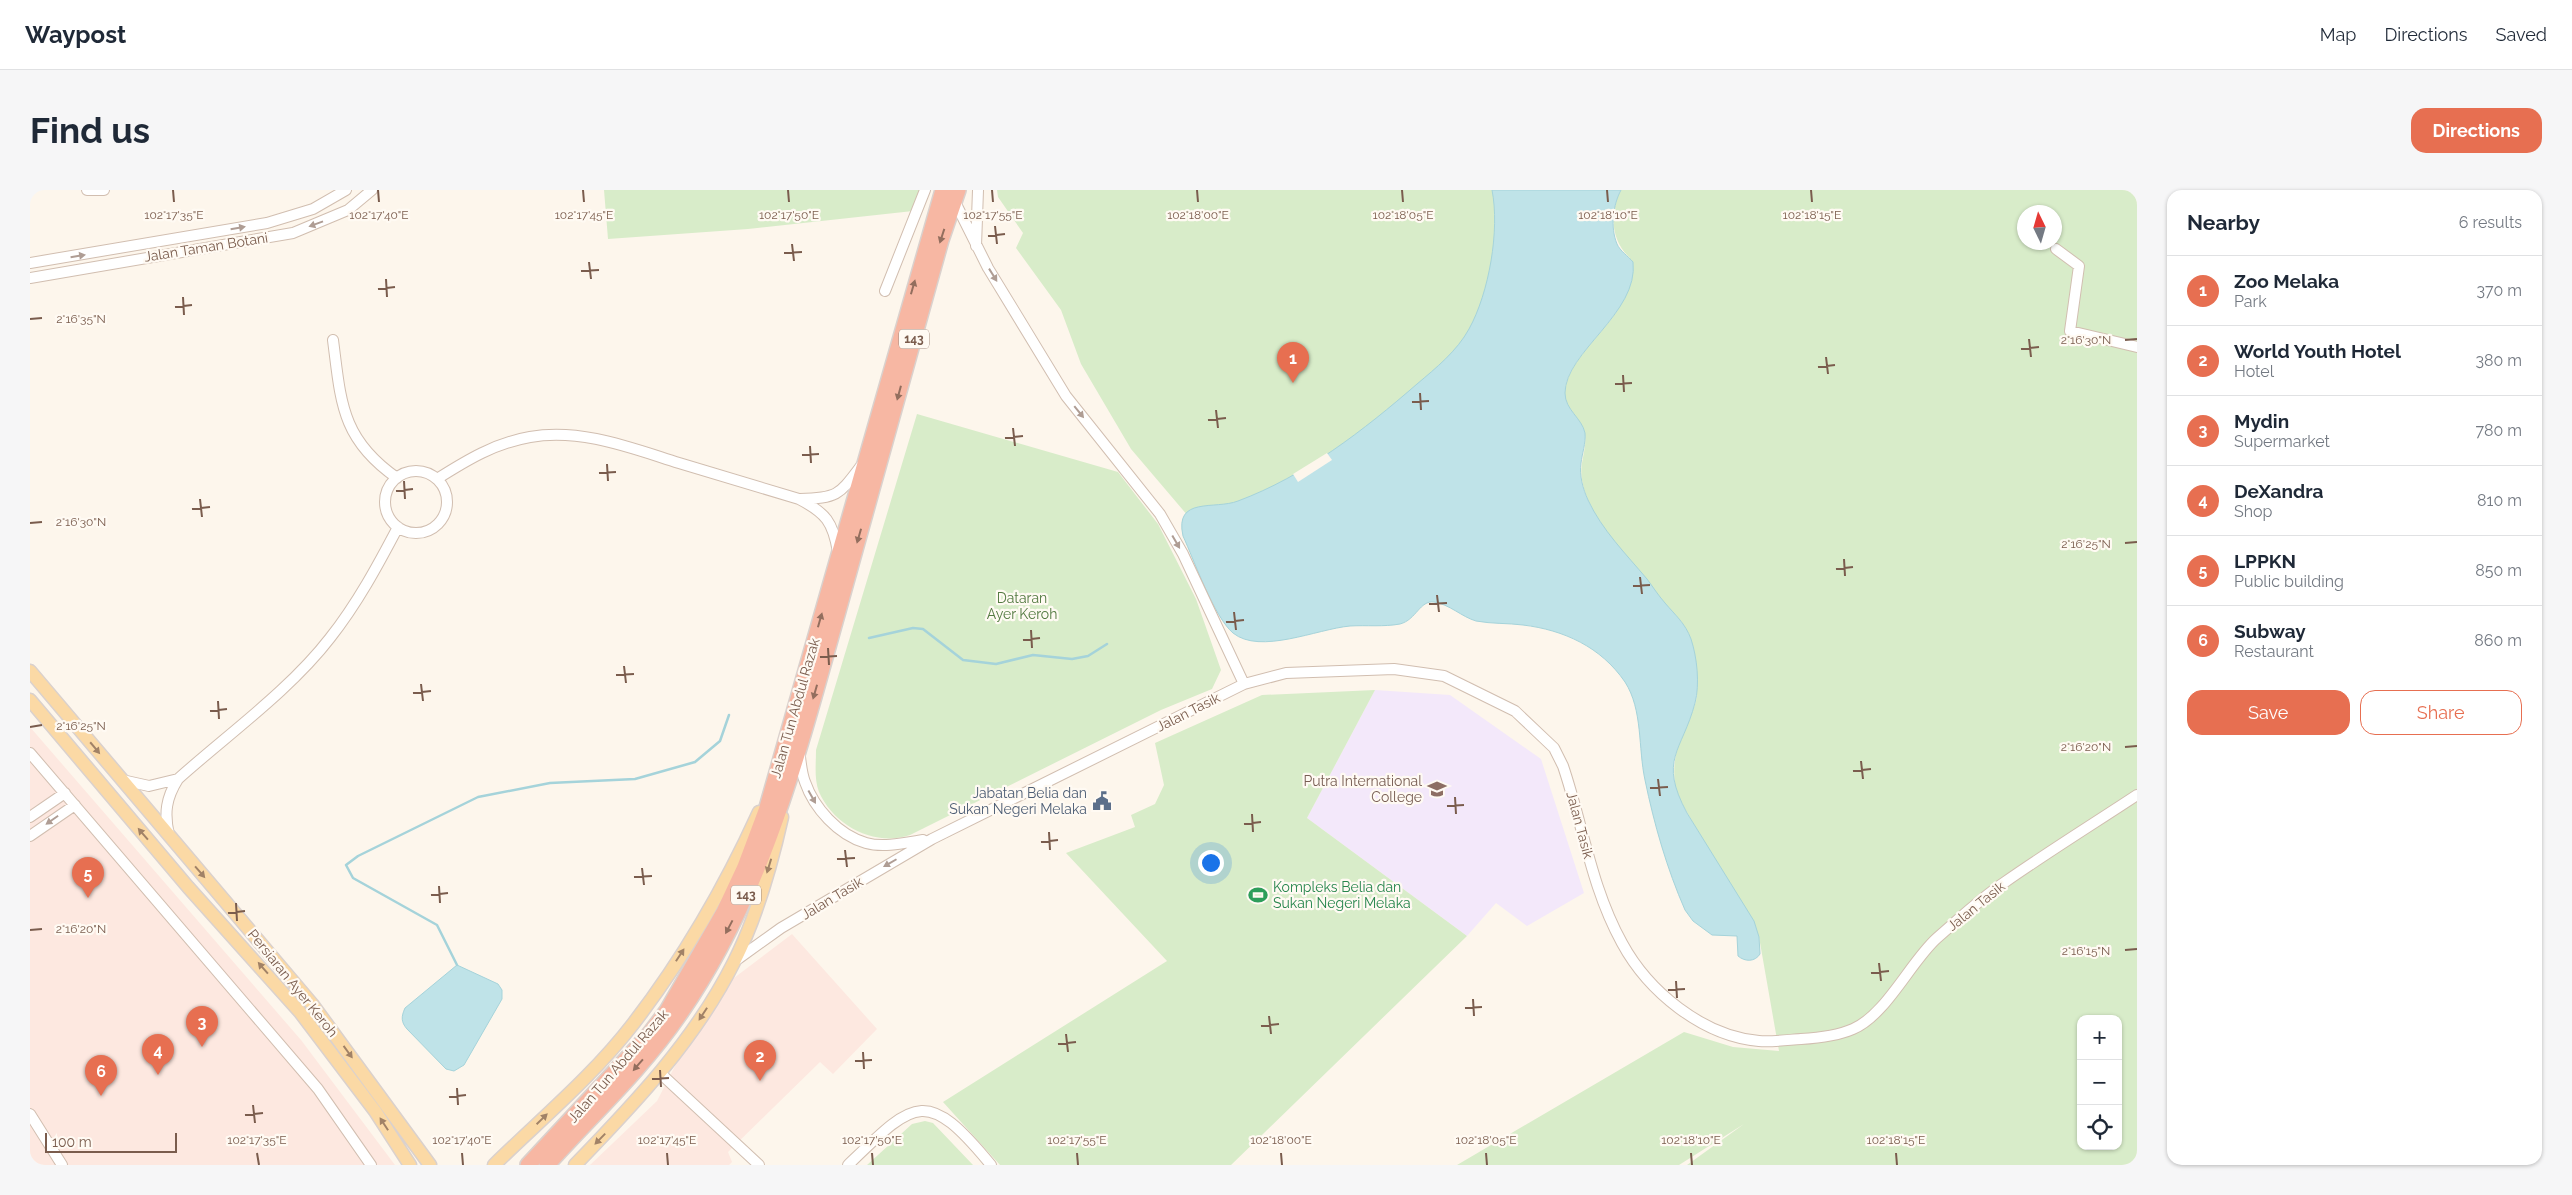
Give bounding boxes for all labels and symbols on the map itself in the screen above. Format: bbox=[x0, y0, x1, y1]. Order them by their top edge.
north arrow bbox=[2017, 205, 2062, 250]
text: 102°17'35"E bbox=[144, 208, 204, 222]
text: 102°17'40"E bbox=[349, 208, 409, 222]
text: 102°17'45"E bbox=[555, 208, 613, 222]
text: 102°17'50"E bbox=[759, 208, 819, 222]
text: 102°17'55"E bbox=[963, 208, 1023, 222]
text: 102°18'00"E bbox=[1167, 208, 1229, 222]
text: 102°18'05"E bbox=[1373, 208, 1434, 222]
text: 102°18'10"E bbox=[1578, 208, 1638, 222]
text: 102°18'15"E bbox=[1783, 208, 1841, 222]
one-way arrow bbox=[308, 220, 323, 228]
one-way arrow bbox=[231, 223, 247, 231]
street label: Jalan Taman Botani bbox=[143, 229, 269, 265]
one-way arrow bbox=[938, 229, 946, 244]
one-way arrow bbox=[71, 251, 87, 259]
one-way arrow bbox=[988, 268, 997, 281]
one-way arrow bbox=[910, 279, 918, 294]
text: 2°16'35"N bbox=[56, 312, 106, 326]
road number: 143 bbox=[899, 330, 929, 348]
text: 2°16'30"N bbox=[2061, 333, 2111, 347]
pin: 1 bbox=[1277, 342, 1309, 383]
one-way arrow bbox=[894, 385, 902, 400]
one-way arrow bbox=[1074, 405, 1085, 418]
text: 2°16'30"N bbox=[56, 515, 106, 529]
one-way arrow bbox=[855, 528, 863, 543]
one-way arrow bbox=[1172, 534, 1180, 549]
text: 2°16'25"N bbox=[2061, 537, 2111, 551]
park label: Dataran Ayer Keroh bbox=[987, 590, 1057, 622]
one-way arrow bbox=[816, 613, 824, 628]
street label: Jalan Tun Abdul Razak bbox=[767, 636, 823, 780]
one-way arrow bbox=[811, 685, 819, 700]
street label: Jalan Tasik bbox=[1154, 689, 1223, 735]
text: 2°16'25"N bbox=[56, 719, 106, 733]
text: 2°16'20"N bbox=[2061, 740, 2111, 754]
one-way arrow bbox=[90, 742, 101, 755]
place label: Putra International College bbox=[1304, 773, 1422, 805]
school or university icon: Putra International College bbox=[1426, 778, 1448, 800]
place label: Jabatan Belia dan Sukan Negeri Melaka bbox=[949, 785, 1087, 817]
one-way arrow bbox=[808, 789, 816, 804]
public building icon: Jabatan Belia dan Sukan Negeri Melaka bbox=[1091, 790, 1113, 812]
street label: Jalan Tasik bbox=[1563, 790, 1597, 861]
one-way arrow bbox=[46, 815, 59, 825]
one-way arrow bbox=[137, 828, 148, 841]
your location bbox=[1198, 850, 1224, 876]
pin: 5 bbox=[72, 857, 104, 898]
one-way arrow bbox=[765, 859, 773, 874]
one-way arrow bbox=[883, 859, 896, 868]
one-way arrow bbox=[195, 866, 206, 879]
street label: Jalan Tasik bbox=[798, 873, 866, 923]
street label: Jalan Tasik bbox=[1944, 878, 2008, 934]
place label: Kompleks Belia dan Sukan Negeri Melaka bbox=[1273, 879, 1411, 911]
sports icon: Kompleks Belia dan Sukan Negeri Melaka bbox=[1247, 884, 1269, 906]
road number: 143 bbox=[731, 886, 761, 904]
one-way arrow bbox=[725, 920, 733, 934]
text: 2°16'20"N bbox=[56, 922, 106, 936]
street label: Persiaran Ayer Keroh bbox=[245, 926, 341, 1040]
text: 2°16'15"N bbox=[2062, 944, 2110, 958]
one-way arrow bbox=[676, 949, 685, 962]
one-way arrow bbox=[257, 962, 268, 975]
pin: 3 bbox=[186, 1006, 218, 1047]
street label: Jalan Tun Abdul Razak bbox=[565, 1006, 672, 1126]
one-way arrow bbox=[699, 1008, 708, 1021]
pin: 4 bbox=[142, 1034, 174, 1075]
pin: 2 bbox=[744, 1040, 776, 1081]
one-way arrow bbox=[343, 1045, 353, 1059]
pin: 6 bbox=[85, 1055, 117, 1096]
one-way arrow bbox=[633, 1058, 644, 1071]
one-way arrow bbox=[536, 1113, 548, 1125]
one-way arrow bbox=[379, 1117, 389, 1131]
scale bar bbox=[45, 1130, 178, 1153]
text: 102°17'35"E bbox=[227, 1133, 287, 1147]
text: 102°17'40"E bbox=[432, 1133, 492, 1147]
one-way arrow bbox=[594, 1133, 606, 1145]
text: 102°17'45"E bbox=[638, 1133, 696, 1147]
text: 102°17'50"E bbox=[842, 1133, 902, 1147]
text: 102°17'55"E bbox=[1047, 1133, 1107, 1147]
text: 102°18'00"E bbox=[1250, 1133, 1312, 1147]
text: 102°18'05"E bbox=[1456, 1133, 1517, 1147]
text: 102°18'10"E bbox=[1661, 1133, 1721, 1147]
text: 102°18'15"E bbox=[1867, 1133, 1925, 1147]

